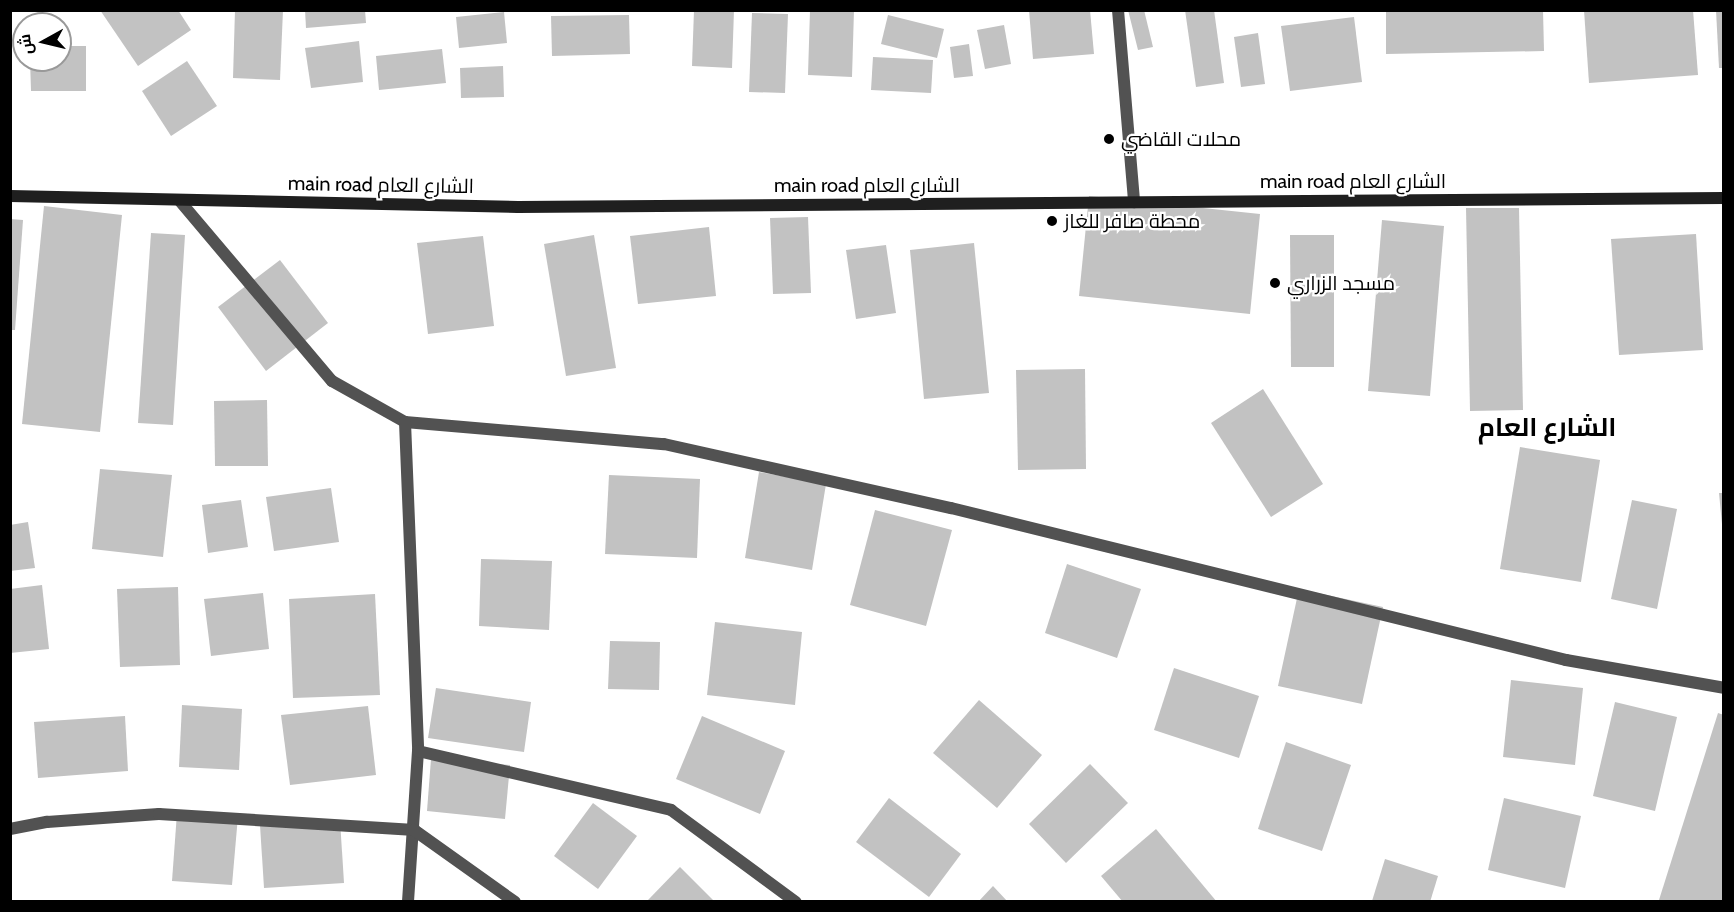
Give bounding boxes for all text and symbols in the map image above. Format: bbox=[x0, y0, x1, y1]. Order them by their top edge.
north arrow bbox=[12, 12, 72, 72]
text: ش bbox=[15, 33, 36, 56]
place label: محلات القاضي bbox=[1121, 127, 1241, 151]
marker: محلات القاضي bbox=[1102, 132, 1116, 146]
street label: main road الشارع العام bbox=[1260, 169, 1446, 193]
street label: main road الشارع العام bbox=[288, 171, 474, 199]
street label: main road الشارع العام bbox=[774, 173, 960, 197]
place label: محطة صافر للغاز bbox=[1064, 209, 1200, 233]
marker: محطة صافر للغاز bbox=[1045, 214, 1059, 228]
place label: مسجد الزراري bbox=[1287, 271, 1395, 295]
marker: مسجد الزراري bbox=[1268, 276, 1282, 290]
district label: الشارع العام bbox=[1478, 412, 1616, 444]

